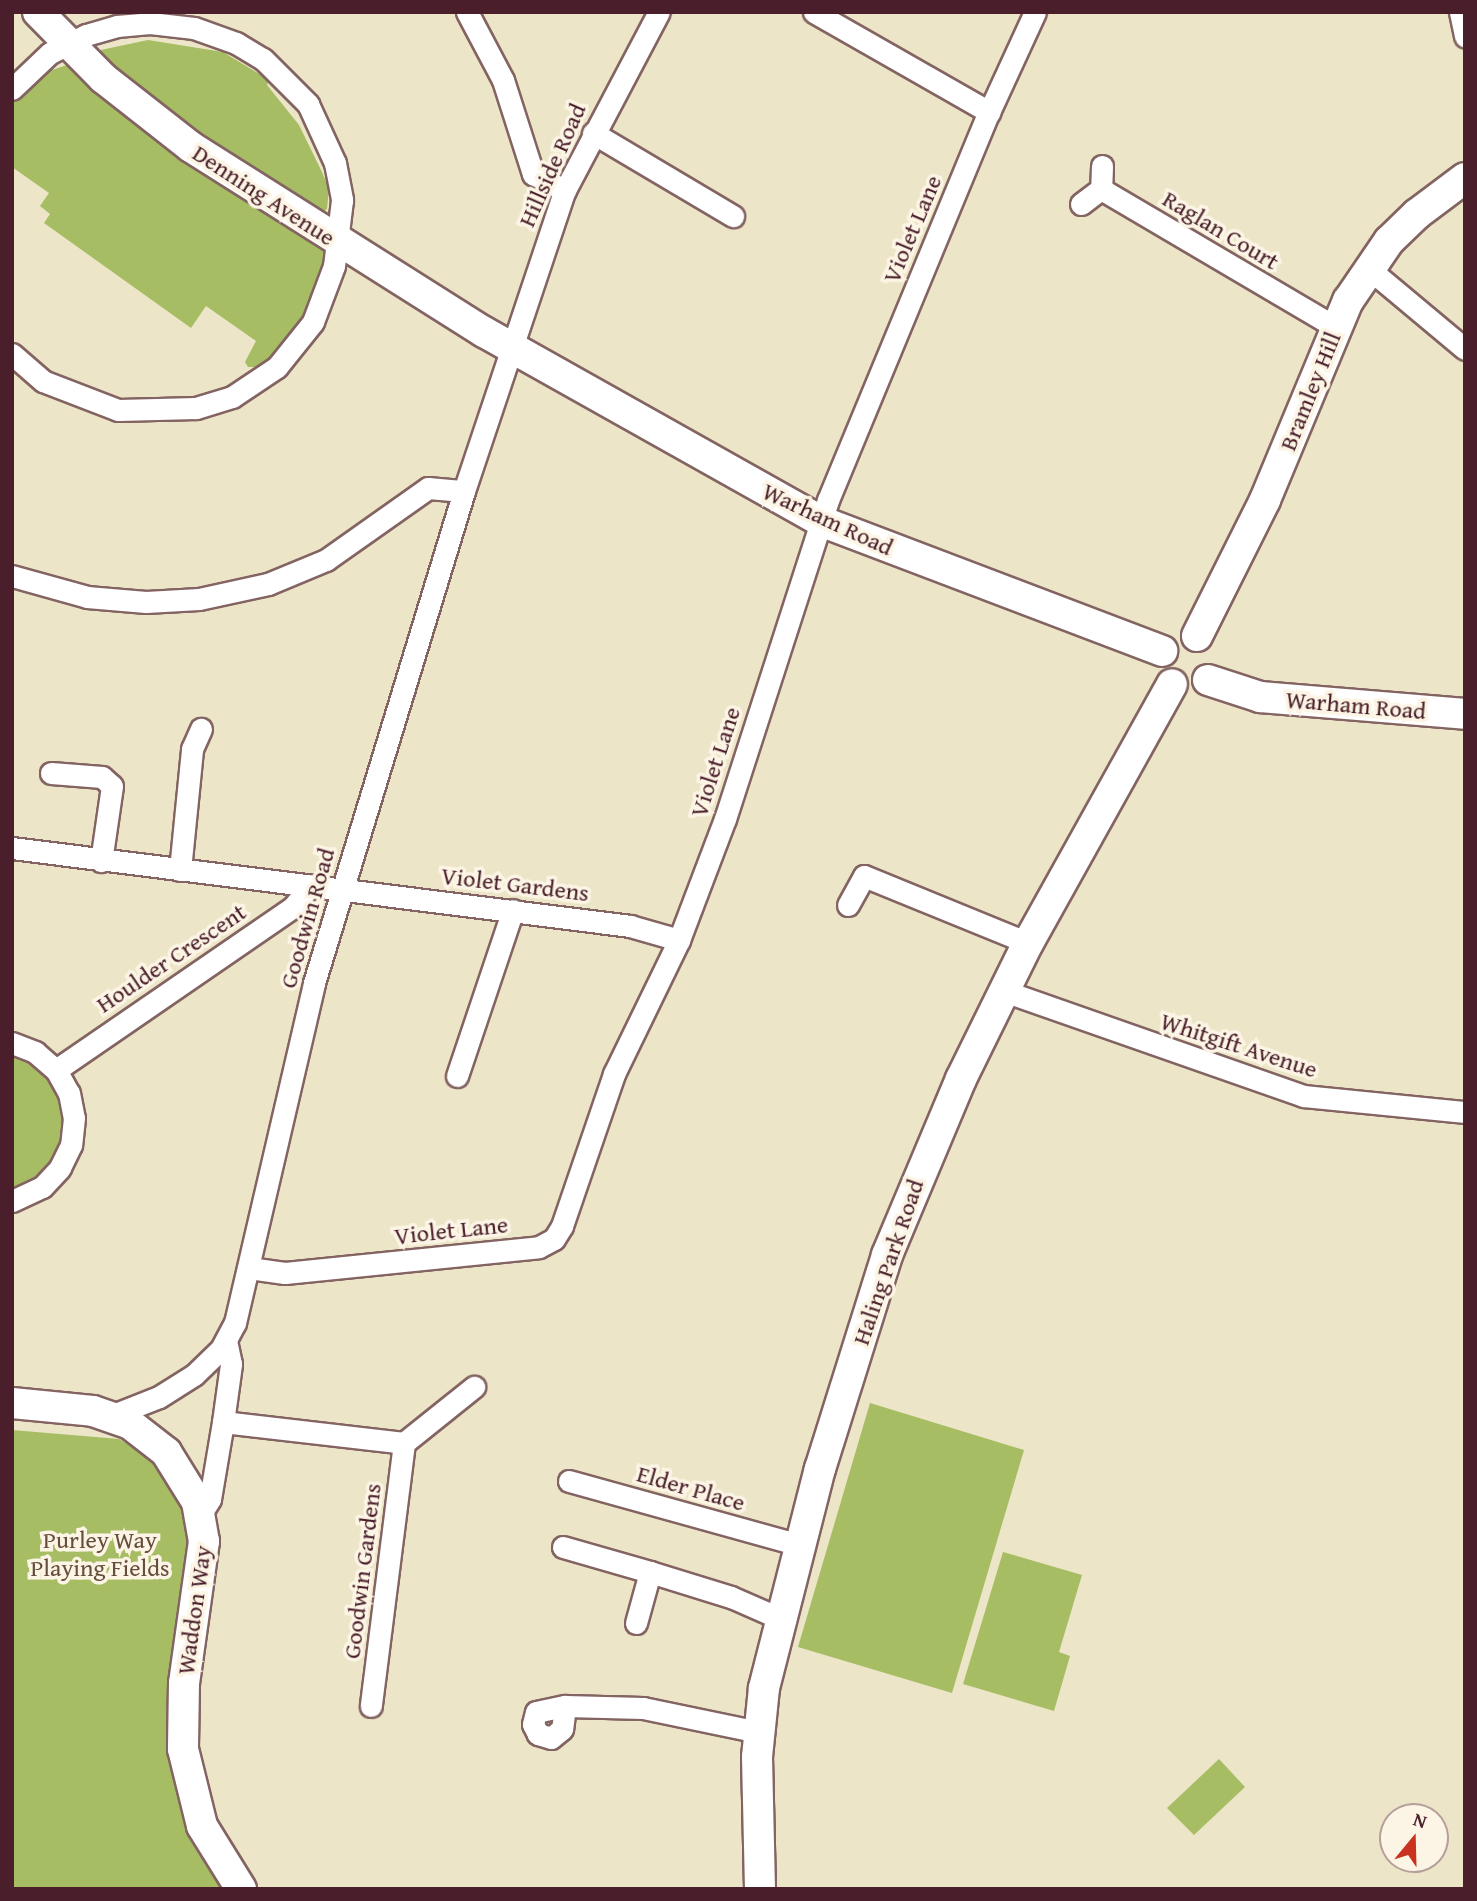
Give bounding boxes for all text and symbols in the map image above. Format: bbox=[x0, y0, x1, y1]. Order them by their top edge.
street label: Hillside Road bbox=[512, 99, 592, 231]
street label: Denning Avenue bbox=[187, 138, 341, 252]
street label: Violet Lane bbox=[876, 171, 948, 287]
street label: Raglan Court bbox=[1158, 184, 1284, 276]
street label: Bramley Hill bbox=[1273, 327, 1347, 455]
street label: Warham Road bbox=[758, 476, 898, 562]
street label: Warham Road bbox=[1285, 685, 1427, 725]
street label: Violet Lane bbox=[684, 703, 746, 821]
street label: Goodwin Road bbox=[273, 845, 341, 991]
street label: Violet Gardens bbox=[439, 861, 591, 907]
street label: Houlder Crescent bbox=[91, 897, 251, 1019]
street label: Whitgift Avenue bbox=[1157, 1006, 1321, 1084]
street label: Haling Park Road bbox=[846, 1175, 930, 1349]
street label: Violet Lane bbox=[393, 1210, 509, 1250]
street label: Elder Place bbox=[634, 1459, 748, 1517]
street label: Goodwin Gardens bbox=[337, 1482, 387, 1660]
park label: Purley Way Playing Fields bbox=[30, 1526, 170, 1582]
street label: Waddon Way bbox=[171, 1544, 217, 1676]
north arrow bbox=[1379, 1803, 1449, 1873]
text: N bbox=[1410, 1805, 1431, 1835]

